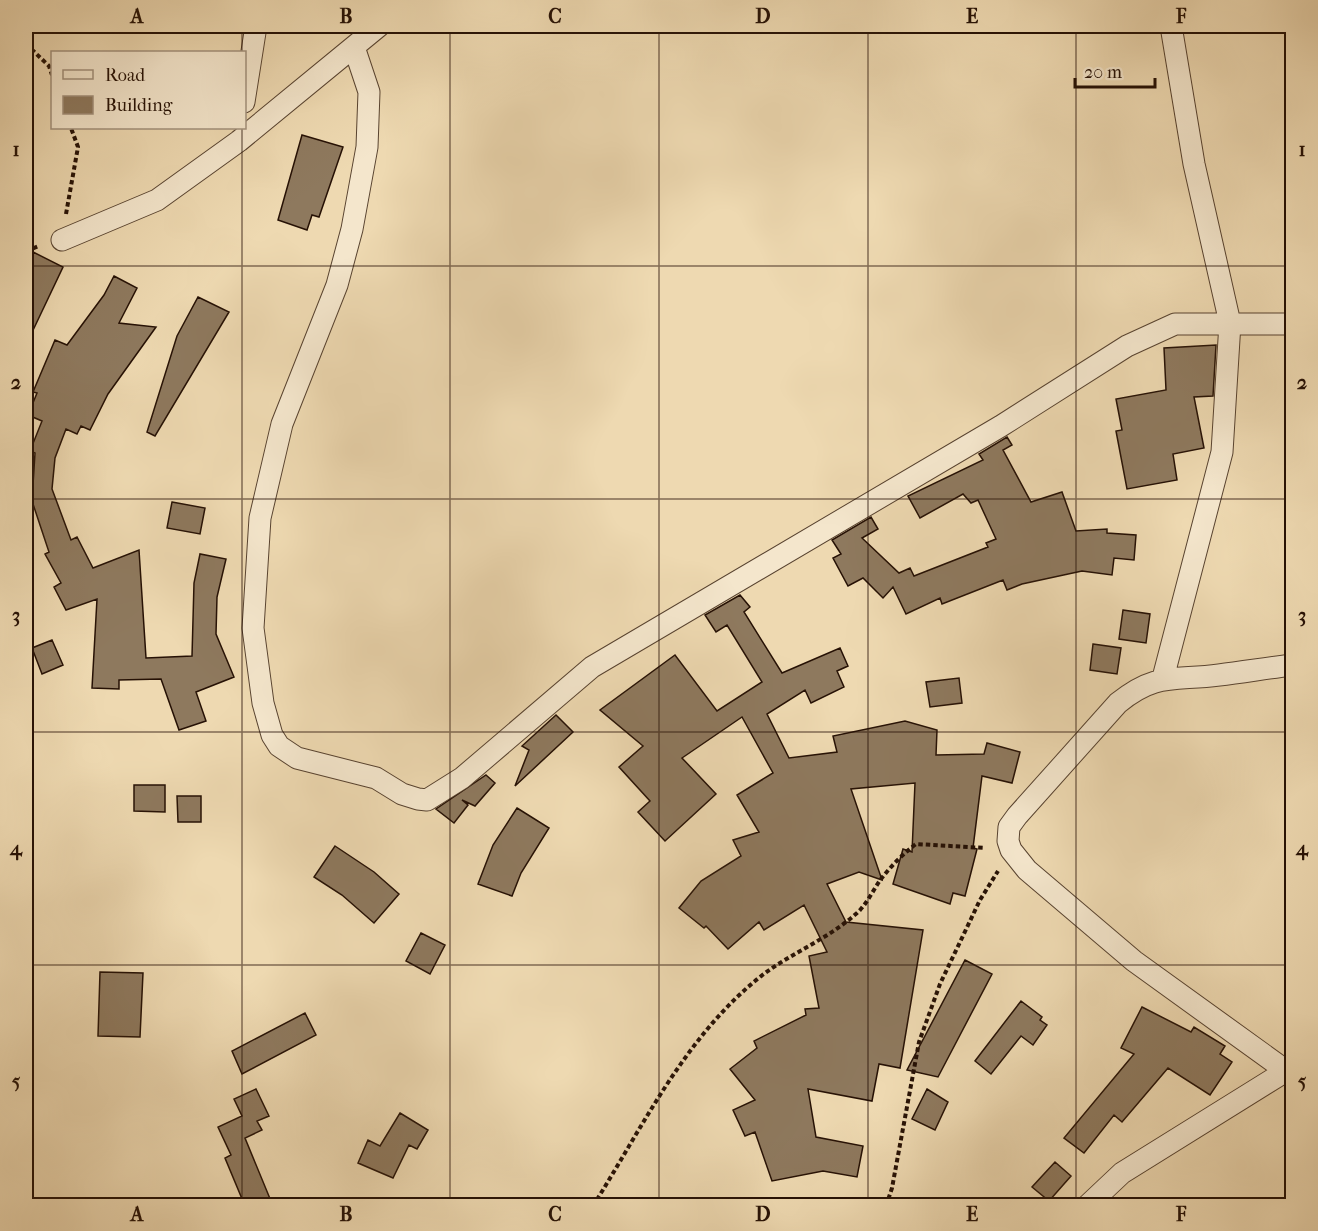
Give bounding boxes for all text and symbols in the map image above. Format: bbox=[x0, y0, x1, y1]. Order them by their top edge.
text: A bbox=[129, 5, 145, 28]
text: B bbox=[339, 5, 353, 28]
text: C bbox=[548, 5, 562, 28]
text: D bbox=[755, 5, 771, 28]
text: E bbox=[966, 5, 978, 28]
text: F bbox=[1175, 5, 1187, 28]
legend bbox=[51, 51, 246, 129]
scale bar bbox=[1075, 51, 1154, 89]
text: 20 m bbox=[1084, 62, 1122, 83]
text: Road bbox=[105, 65, 145, 86]
text: Building bbox=[105, 95, 173, 116]
text: 1 bbox=[12, 138, 20, 161]
text: 1 bbox=[1298, 138, 1306, 161]
text: 2 bbox=[11, 371, 21, 394]
text: 2 bbox=[1297, 371, 1307, 394]
text: 3 bbox=[12, 604, 20, 627]
text: 3 bbox=[1298, 604, 1306, 627]
text: 4 bbox=[9, 837, 23, 861]
text: 4 bbox=[1295, 837, 1309, 861]
text: 5 bbox=[12, 1070, 21, 1093]
text: 5 bbox=[1298, 1070, 1307, 1093]
text: A bbox=[129, 1203, 145, 1226]
text: B bbox=[339, 1203, 353, 1226]
text: C bbox=[548, 1203, 562, 1226]
text: D bbox=[755, 1203, 771, 1226]
text: E bbox=[966, 1203, 978, 1226]
text: F bbox=[1175, 1203, 1187, 1226]

